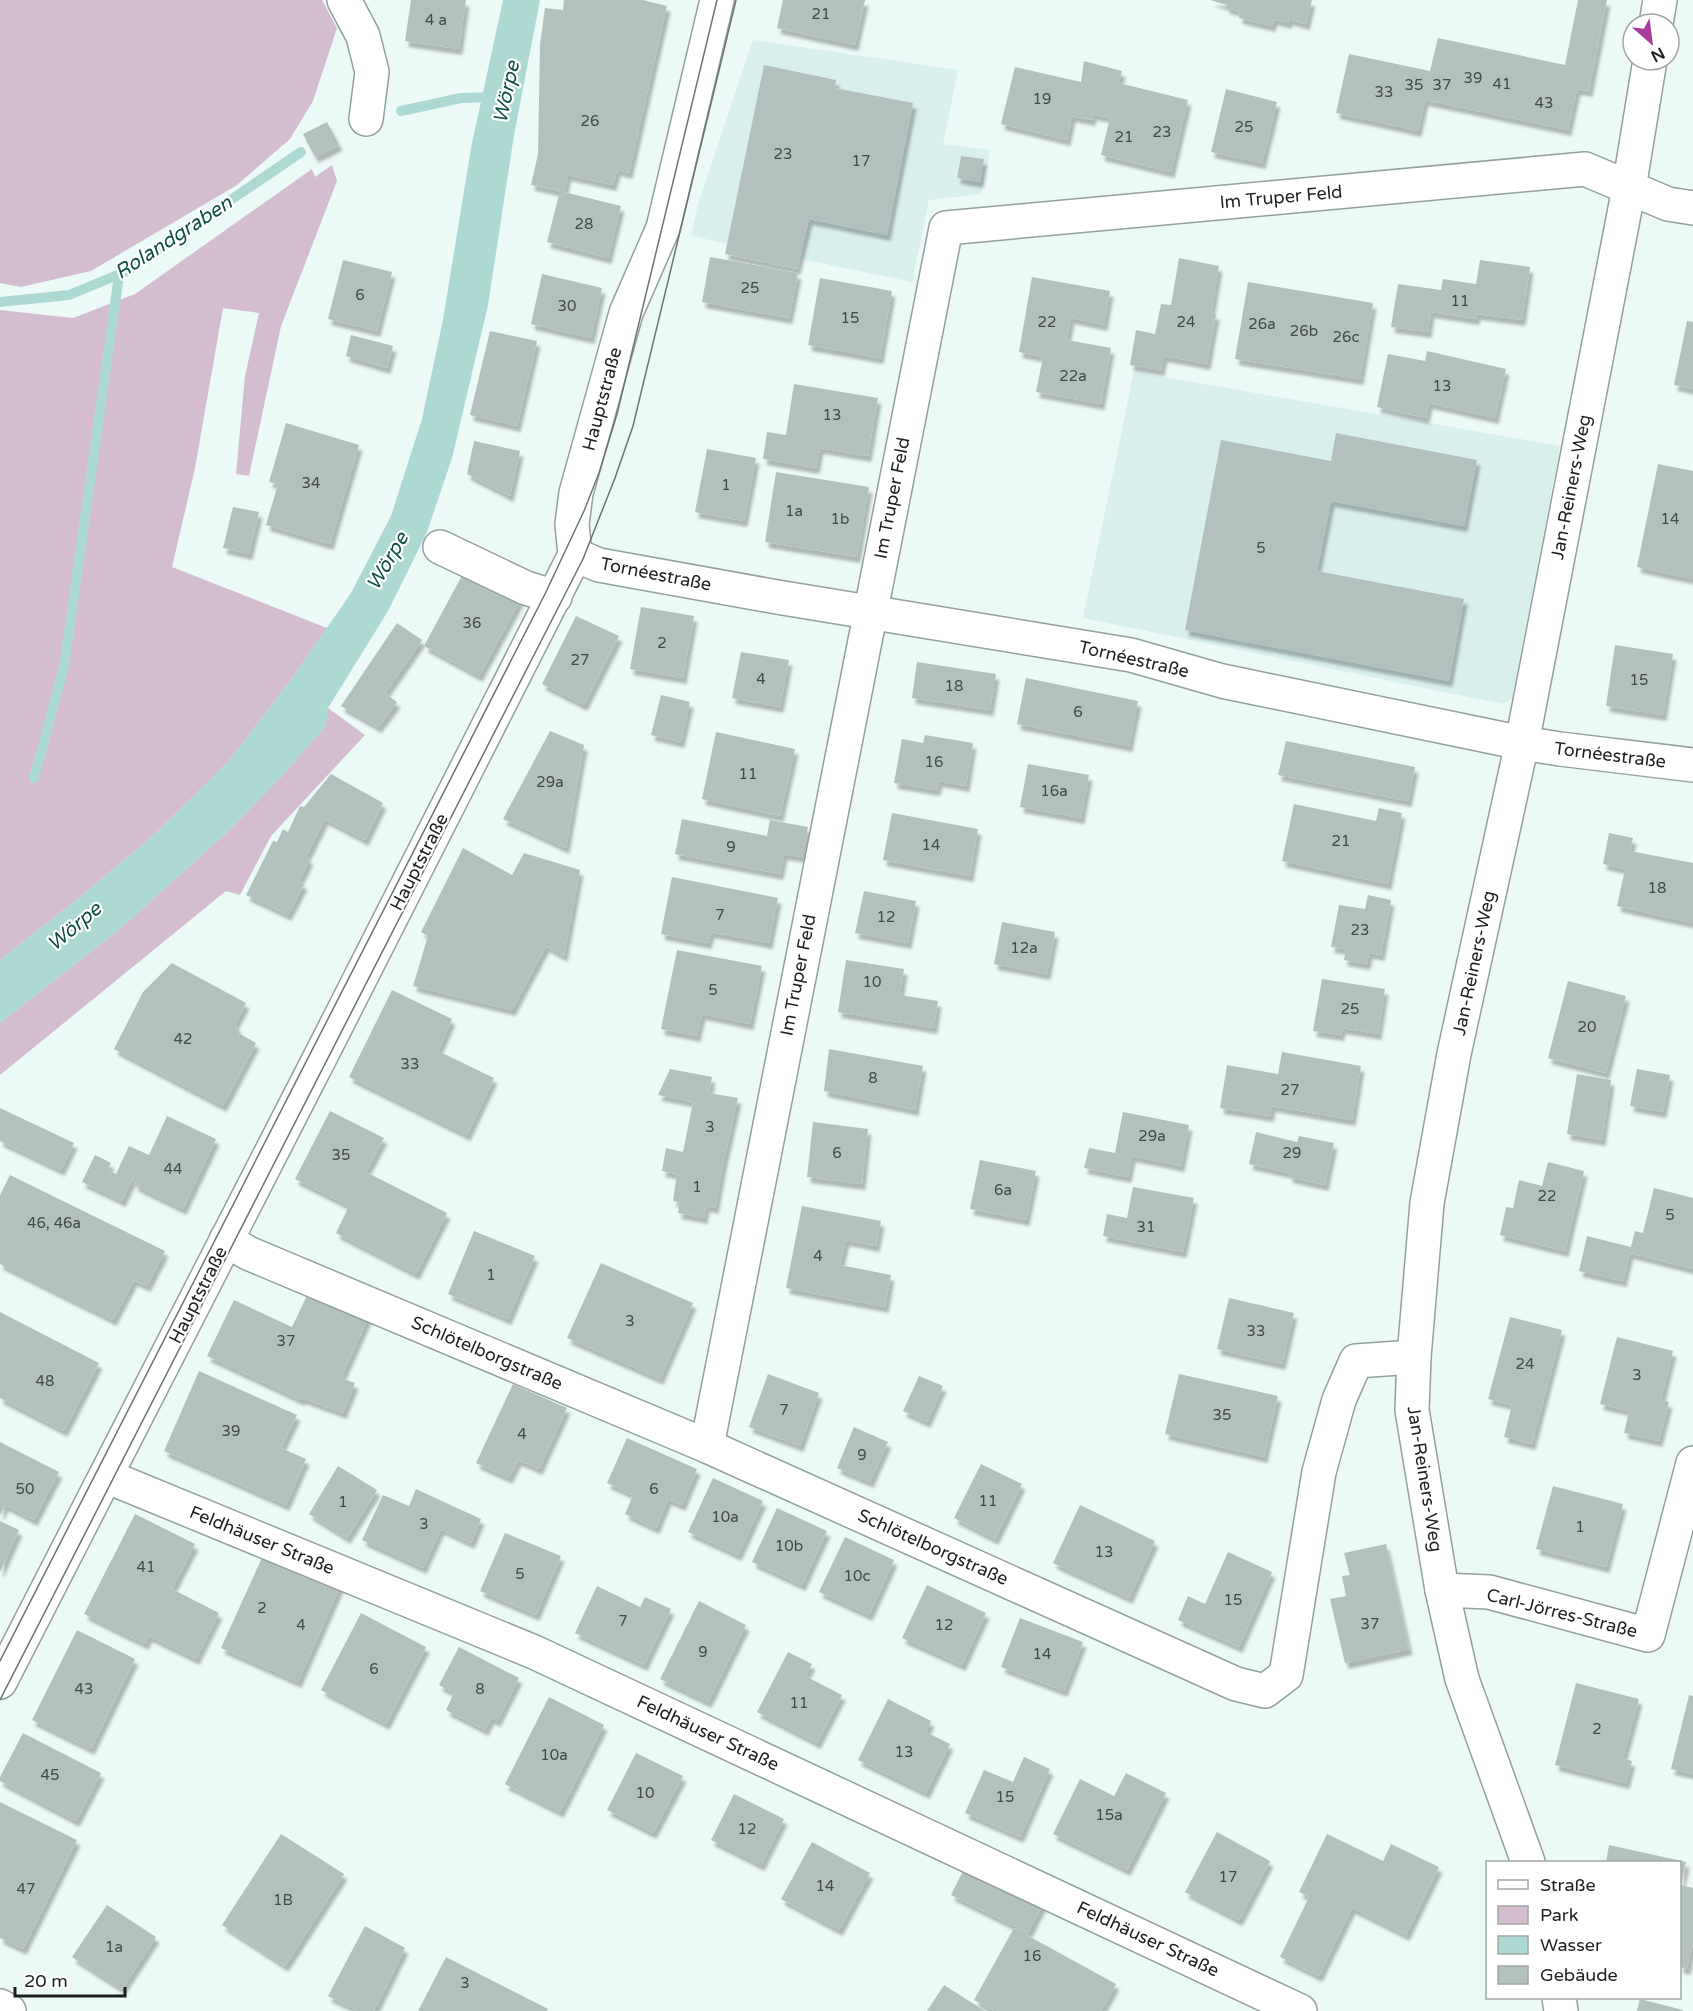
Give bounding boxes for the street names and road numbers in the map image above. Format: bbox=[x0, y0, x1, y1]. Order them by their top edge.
street label: Im Truper Feld bbox=[1219, 181, 1343, 213]
street label: Hauptstraße bbox=[578, 345, 626, 453]
street label: Jan-Reiners-Weg bbox=[1546, 413, 1596, 561]
street label: Im Truper Feld bbox=[869, 435, 915, 561]
street label: Tornéestraße bbox=[599, 552, 713, 596]
street label: Tornéestraße bbox=[1077, 636, 1191, 682]
street label: Tornéestraße bbox=[1553, 737, 1667, 773]
street label: Hauptstraße bbox=[385, 810, 453, 914]
street label: Jan-Reiners-Weg bbox=[1448, 889, 1500, 1037]
street label: Im Truper Feld bbox=[775, 912, 821, 1038]
street label: Hauptstraße bbox=[164, 1243, 232, 1347]
street label: Schlötelborgstraße bbox=[408, 1311, 566, 1395]
street label: Jan-Reiners-Weg bbox=[1403, 1405, 1447, 1553]
street label: Feldhäuser Straße bbox=[186, 1501, 338, 1579]
street label: Schlötelborgstraße bbox=[854, 1504, 1012, 1590]
street label: Carl-Jörres-Straße bbox=[1484, 1584, 1640, 1642]
street label: Feldhäuser Straße bbox=[633, 1690, 783, 1776]
street label: Feldhäuser Straße bbox=[1073, 1896, 1223, 1982]

